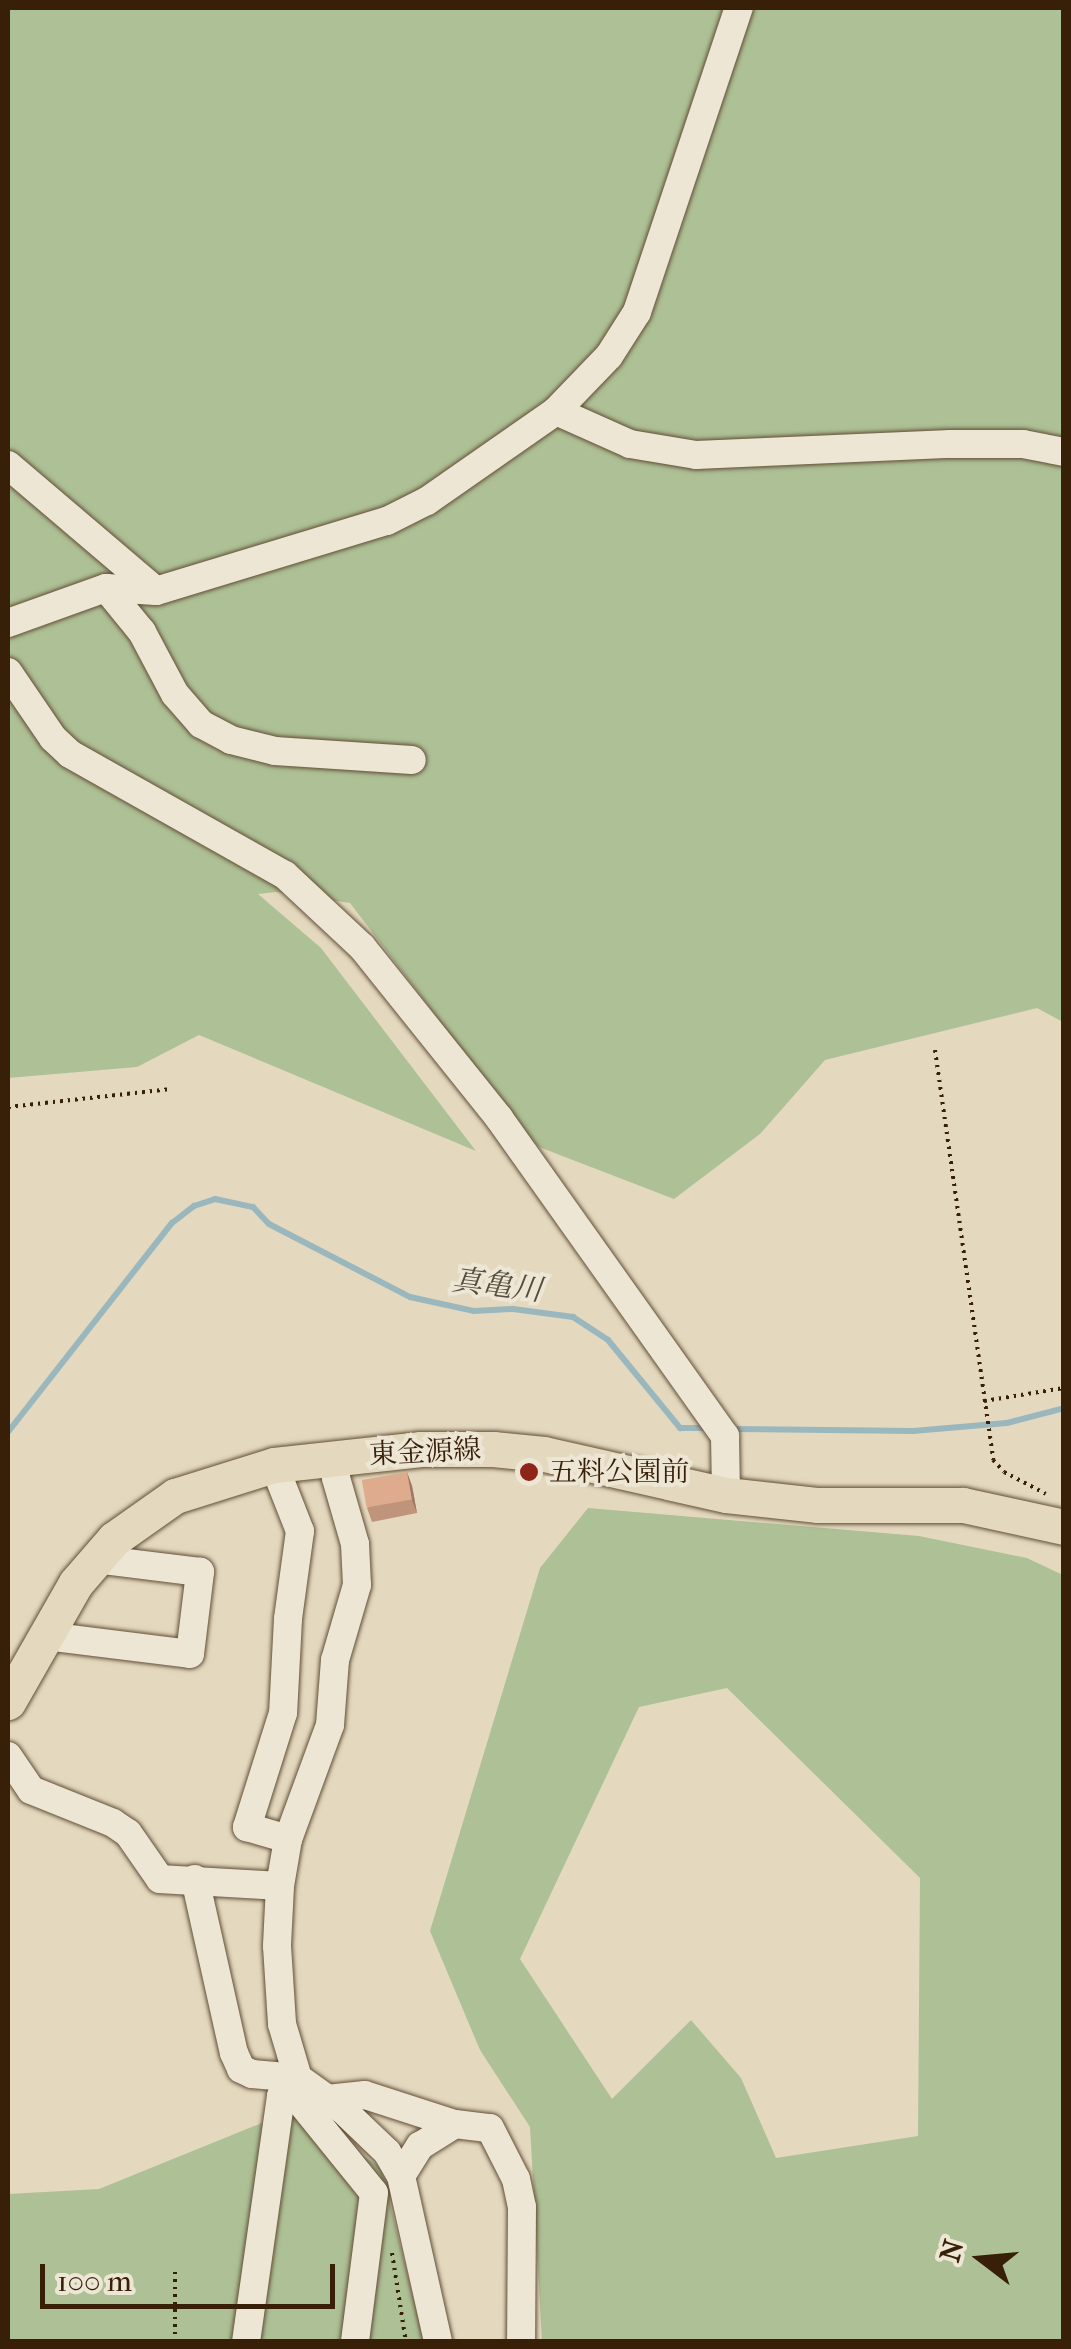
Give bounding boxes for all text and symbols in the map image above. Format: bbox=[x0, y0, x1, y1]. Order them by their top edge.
water label: 真亀川 bbox=[450, 1263, 544, 1309]
street label: 東金源線 bbox=[368, 1432, 482, 1472]
place label: 五料公園前 bbox=[549, 1455, 689, 1489]
marker: 五料公園前 bbox=[518, 1461, 540, 1483]
north arrow bbox=[931, 2209, 1031, 2309]
text: N bbox=[933, 2236, 970, 2265]
scale bar bbox=[45, 2244, 340, 2306]
text: 100 m bbox=[57, 2264, 132, 2299]

